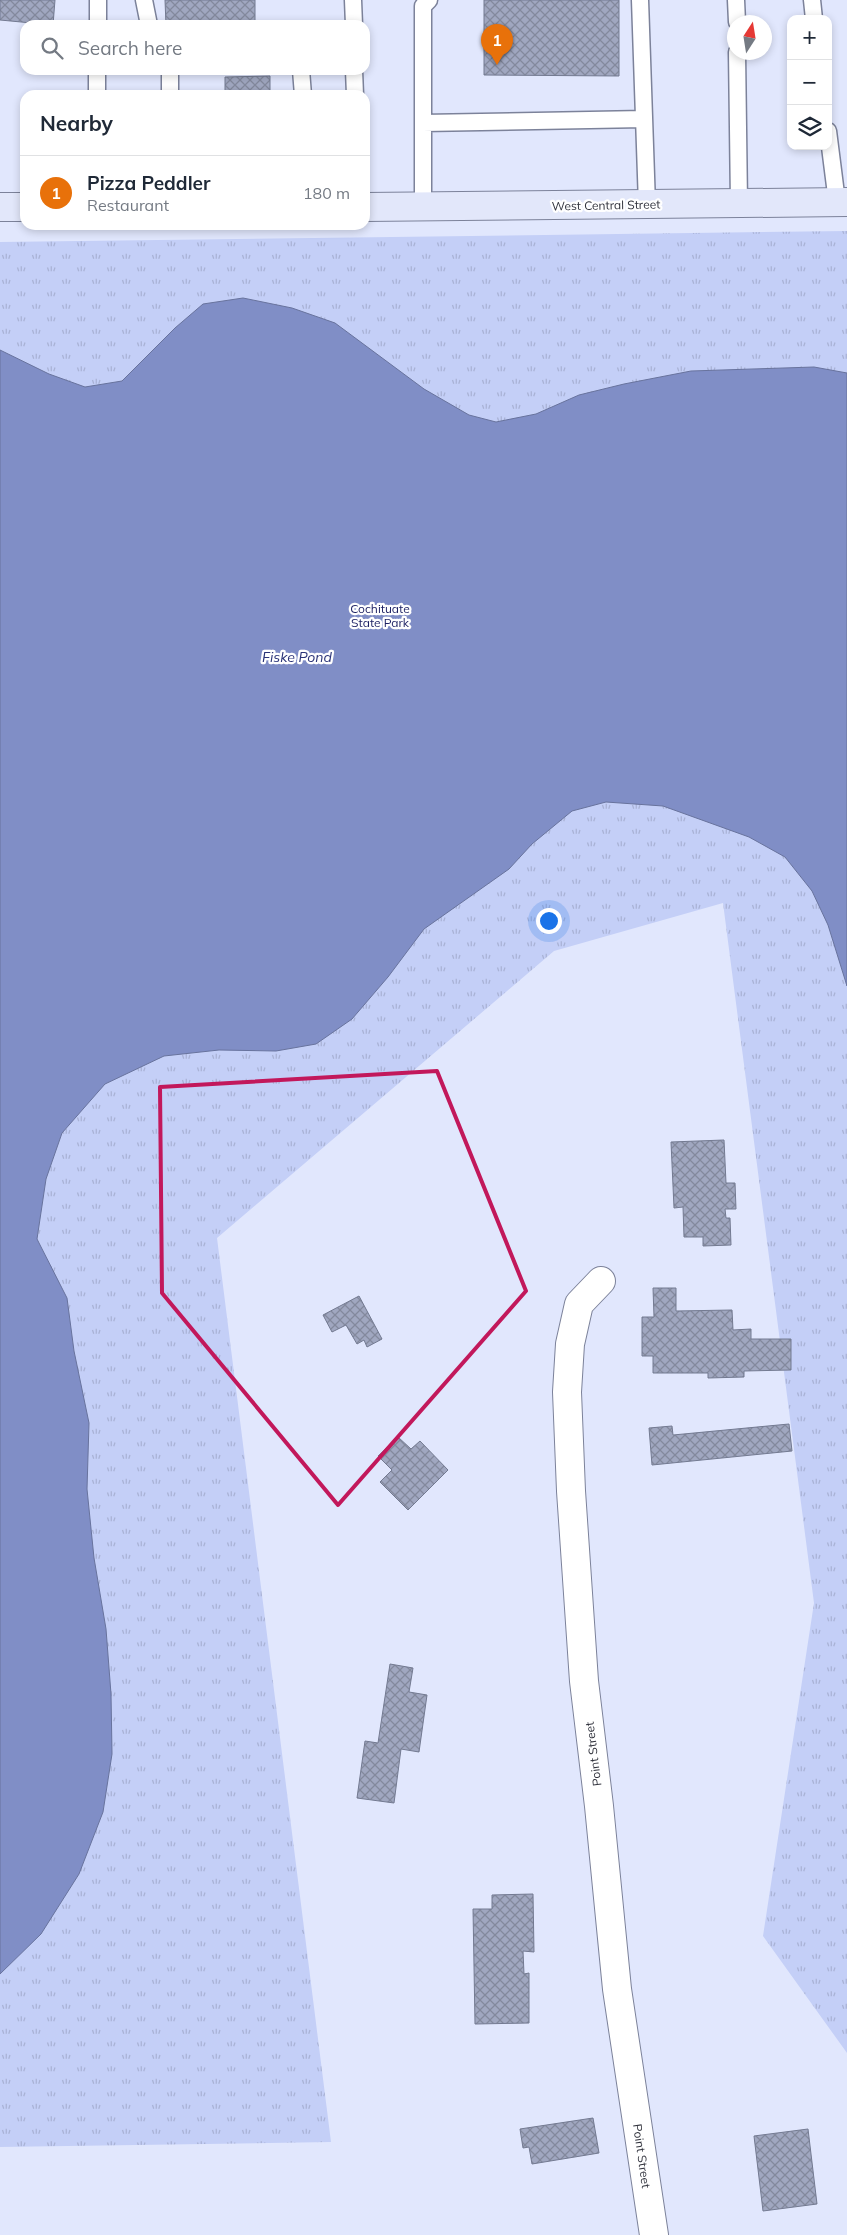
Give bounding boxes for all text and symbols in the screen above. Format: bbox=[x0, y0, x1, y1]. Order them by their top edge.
north arrow bbox=[727, 15, 772, 60]
map controls bbox=[787, 15, 832, 150]
button: + bbox=[787, 15, 832, 60]
search box bbox=[20, 20, 370, 75]
pin: 1 bbox=[481, 24, 513, 65]
icon: search bbox=[38, 34, 66, 62]
text: Search here bbox=[78, 36, 182, 60]
button: − bbox=[787, 60, 832, 105]
button: layers bbox=[787, 105, 832, 150]
text: Nearby bbox=[40, 110, 113, 136]
text: Pizza Peddler bbox=[87, 171, 210, 195]
text: 1 bbox=[51, 183, 61, 203]
text: 180 m bbox=[303, 183, 350, 203]
text: Restaurant bbox=[87, 195, 169, 215]
street label: West Central Street bbox=[552, 197, 660, 213]
park label: Cochituate State Park bbox=[350, 601, 410, 630]
water label: Fiske Pond bbox=[262, 648, 333, 666]
your location bbox=[536, 908, 562, 934]
street label: Point Street bbox=[582, 1721, 604, 1787]
street label: Point Street bbox=[630, 2123, 654, 2189]

